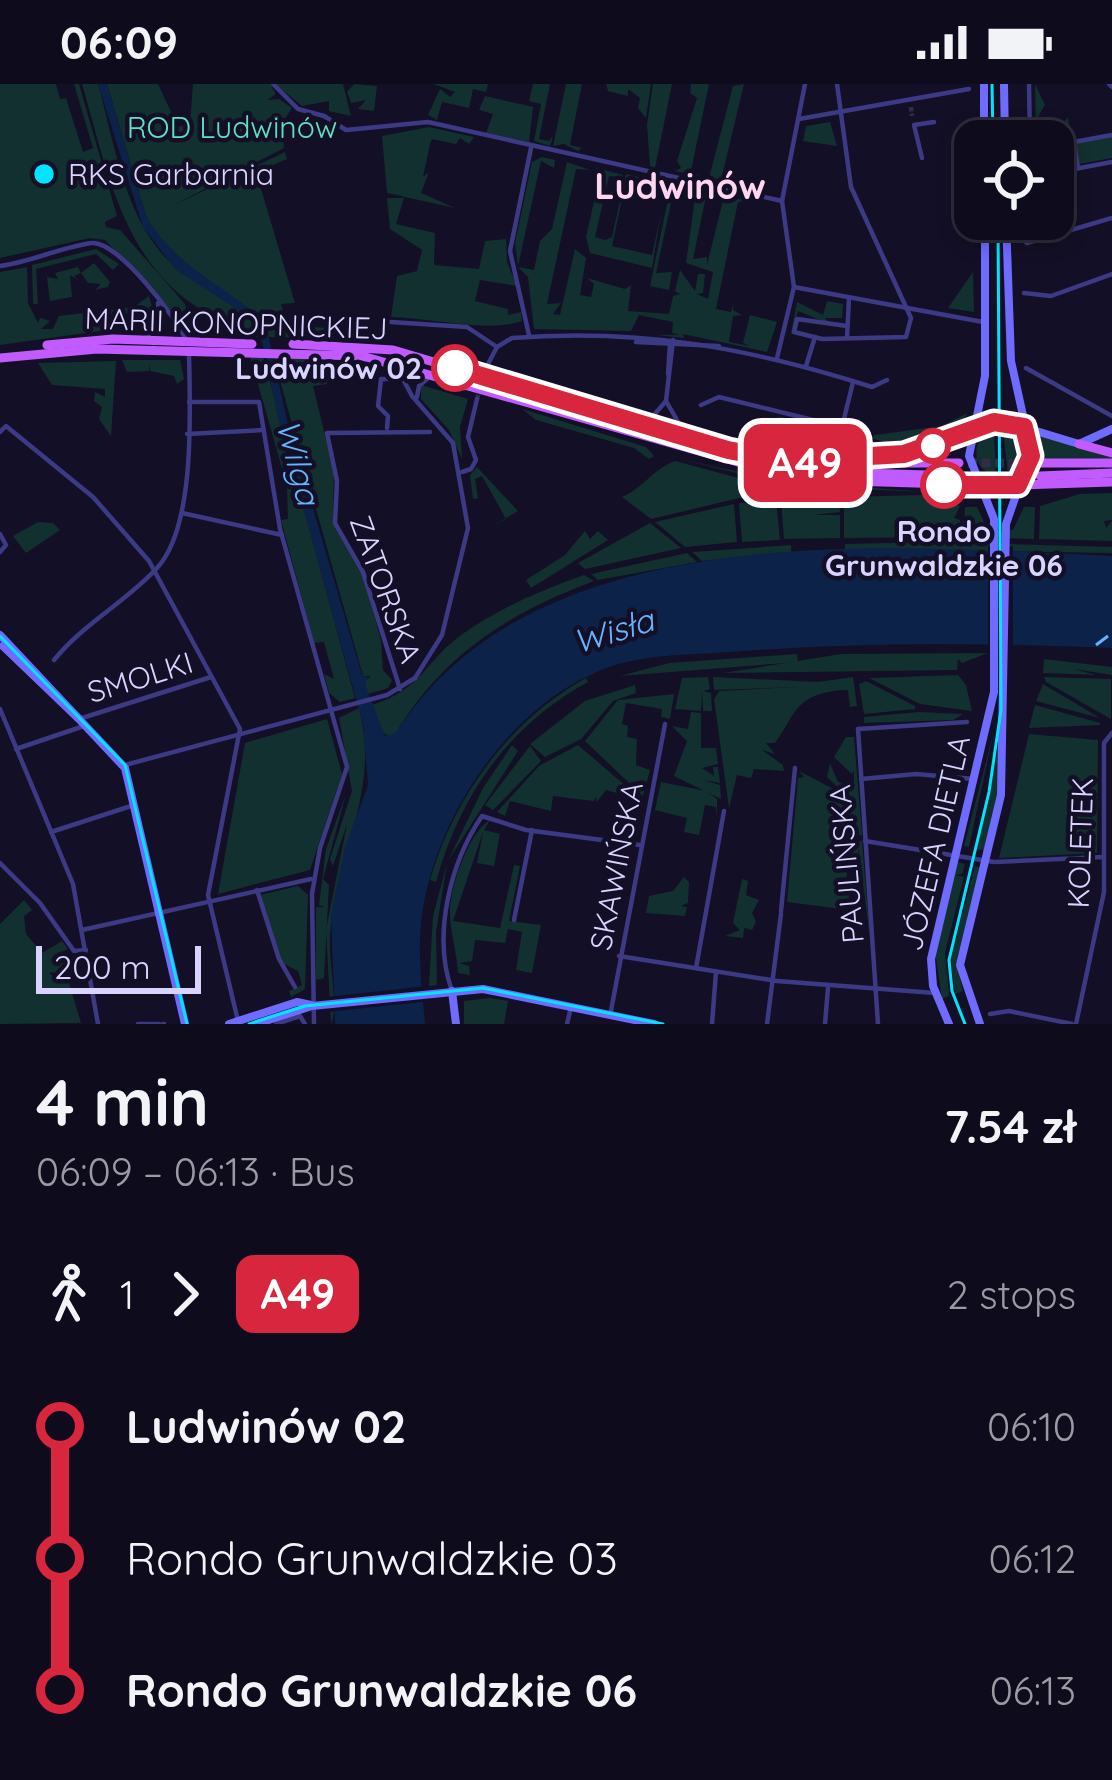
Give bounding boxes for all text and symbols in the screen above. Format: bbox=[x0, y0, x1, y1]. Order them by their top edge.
text: 06:09 bbox=[60, 14, 178, 70]
park label: ROD Ludwinów bbox=[127, 108, 337, 146]
map controls bbox=[954, 120, 1074, 240]
button: locate bbox=[954, 120, 1074, 240]
place label: RKS Garbarnia bbox=[68, 155, 274, 193]
marker: RKS Garbarnia bbox=[31, 161, 57, 187]
district label: Ludwinów bbox=[594, 163, 766, 208]
street label: MARII KONOPNICKIEJ bbox=[84, 299, 388, 347]
marker: Ludwinów 02 bbox=[433, 346, 477, 390]
place label: Ludwinów 02 bbox=[235, 349, 422, 387]
water label: Wilga bbox=[268, 415, 331, 511]
line badge: A49 bbox=[736, 424, 874, 502]
unlabelled marker bbox=[917, 430, 949, 462]
text: A49 bbox=[768, 436, 842, 489]
marker: Rondo Grunwaldzkie 06 bbox=[922, 463, 966, 507]
street label: ZATORSKA bbox=[342, 510, 430, 668]
place label: Rondo Grunwaldzkie 06 bbox=[825, 512, 1063, 584]
water label: Wisła bbox=[568, 598, 660, 662]
street label: SMOLKI bbox=[83, 643, 197, 711]
street label: JÓZEFA DIETLA bbox=[892, 732, 978, 954]
street label: KOLETEK bbox=[1059, 777, 1101, 909]
street label: SKAWIŃSKA bbox=[581, 779, 651, 953]
street label: PAULIŃSKA bbox=[820, 783, 872, 945]
scale bar bbox=[36, 940, 201, 993]
text: 200 m bbox=[54, 946, 151, 987]
text: 4 min bbox=[36, 1060, 209, 1143]
text: 7.54 zł bbox=[944, 1098, 1076, 1154]
text: 06:09 – 06:13 · Bus bbox=[36, 1147, 355, 1196]
icon: walk bbox=[36, 1261, 102, 1327]
icon: forward bbox=[152, 1261, 218, 1327]
text: A49 bbox=[260, 1267, 335, 1320]
text: 1 bbox=[120, 1270, 134, 1319]
text: 2 stops bbox=[947, 1270, 1076, 1319]
text: Ludwinów 02 bbox=[126, 1398, 406, 1454]
text: 06:10 bbox=[987, 1402, 1076, 1451]
text: Rondo Grunwaldzkie 03 bbox=[126, 1530, 618, 1586]
text: 06:12 bbox=[988, 1534, 1076, 1583]
text: Rondo Grunwaldzkie 06 bbox=[126, 1662, 637, 1718]
text: 06:13 bbox=[990, 1666, 1076, 1715]

